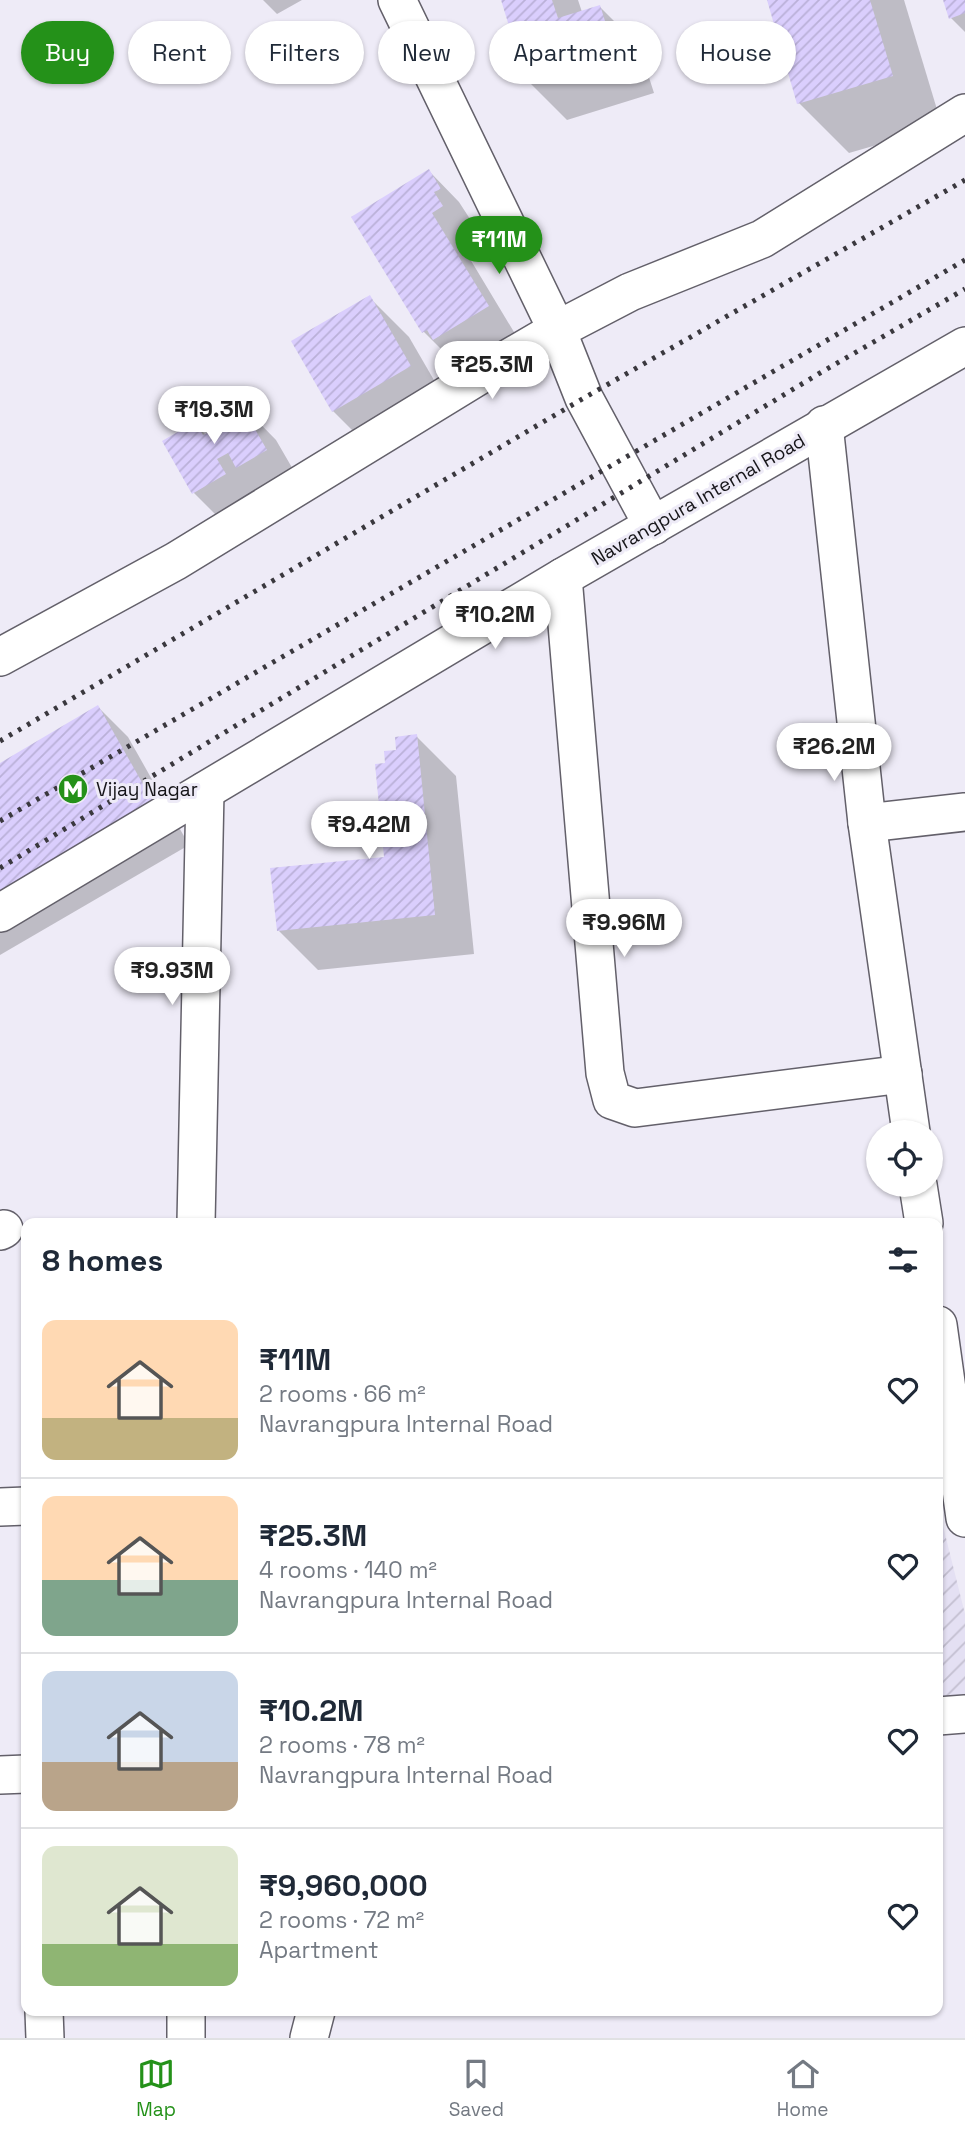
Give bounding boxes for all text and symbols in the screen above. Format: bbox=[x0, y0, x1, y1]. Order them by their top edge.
chip: Buy bbox=[21, 21, 114, 84]
chip: Rent bbox=[128, 21, 231, 84]
chip: Filters bbox=[245, 21, 364, 84]
chip: New bbox=[378, 21, 475, 84]
chip: Apartment bbox=[489, 21, 662, 84]
chip: House bbox=[676, 21, 796, 84]
pin: ₹11M bbox=[458, 216, 540, 276]
text: ₹11M bbox=[471, 224, 527, 254]
pin: ₹25.3M bbox=[435, 342, 549, 401]
text: ₹25.3M bbox=[451, 349, 533, 379]
pin: ₹19.3M bbox=[157, 386, 271, 446]
text: ₹19.3M bbox=[174, 394, 254, 424]
street label: Navrangpura Internal Road bbox=[587, 428, 810, 571]
pin: ₹10.2M bbox=[438, 592, 552, 651]
text: ₹10.2M bbox=[455, 599, 535, 629]
pin: ₹26.2M bbox=[777, 724, 891, 783]
text: ₹26.2M bbox=[793, 731, 875, 761]
metro station icon: Vijay Nagar bbox=[56, 772, 90, 806]
place label: Vijay Nagar bbox=[96, 777, 198, 802]
pin: ₹9.42M bbox=[312, 802, 426, 861]
text: ₹9.42M bbox=[327, 809, 411, 839]
pin: ₹9.96M bbox=[567, 900, 681, 959]
text: ₹9.96M bbox=[582, 907, 666, 937]
pin: ₹9.93M bbox=[115, 948, 229, 1007]
text: ₹9.93M bbox=[130, 955, 214, 985]
map controls bbox=[866, 1120, 943, 1197]
button: locate bbox=[866, 1120, 943, 1197]
text: 8 homes bbox=[42, 1241, 163, 1280]
icon: filters bbox=[884, 1241, 922, 1279]
text: ₹11M bbox=[259, 1340, 331, 1379]
icon: home bbox=[98, 1348, 182, 1432]
icon: heart bbox=[884, 1371, 922, 1409]
text: 2 rooms · 66 m² bbox=[259, 1379, 426, 1409]
text: Navrangpura Internal Road bbox=[259, 1409, 553, 1439]
text: ₹25.3M bbox=[259, 1516, 367, 1555]
icon: home bbox=[98, 1524, 182, 1608]
icon: heart bbox=[884, 1547, 922, 1585]
text: 4 rooms · 140 m² bbox=[259, 1555, 437, 1585]
text: Navrangpura Internal Road bbox=[259, 1585, 553, 1615]
text: ₹10.2M bbox=[259, 1691, 364, 1730]
icon: home bbox=[98, 1699, 182, 1783]
icon: heart bbox=[884, 1722, 922, 1760]
text: 2 rooms · 78 m² bbox=[259, 1730, 425, 1760]
text: Navrangpura Internal Road bbox=[259, 1760, 553, 1790]
text: ₹9,960,000 bbox=[259, 1866, 428, 1905]
icon: home bbox=[98, 1874, 182, 1958]
icon: heart bbox=[884, 1897, 922, 1935]
text: 2 rooms · 72 m² bbox=[259, 1905, 424, 1935]
text: Apartment bbox=[259, 1935, 379, 1965]
tab: Map bbox=[136, 2055, 176, 2122]
tab: Saved bbox=[449, 2055, 504, 2122]
tab: Home bbox=[777, 2055, 829, 2122]

